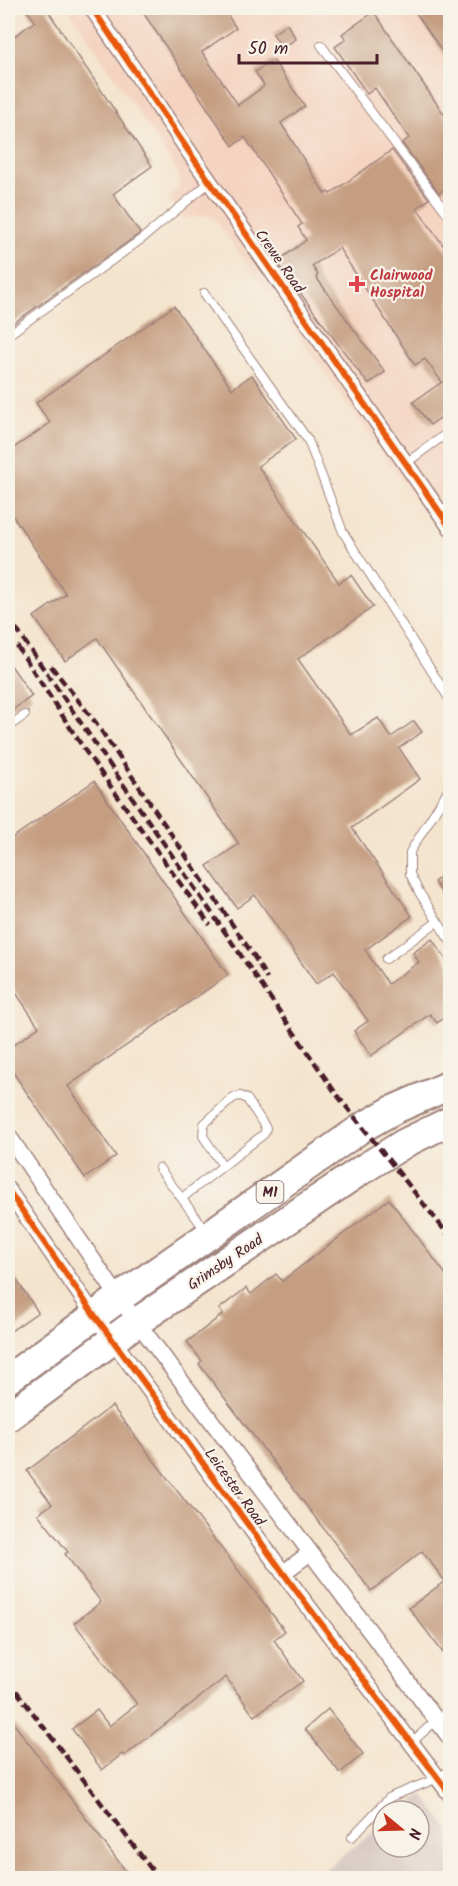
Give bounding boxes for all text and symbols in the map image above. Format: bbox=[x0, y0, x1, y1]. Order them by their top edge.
scale bar bbox=[239, 27, 377, 65]
text: 50 m bbox=[248, 35, 288, 64]
street label: Crewe Road bbox=[248, 225, 310, 299]
place label: Clairwood Hospital bbox=[370, 264, 434, 305]
marker: Clairwood Hospital bbox=[348, 275, 366, 293]
road number: M1 bbox=[256, 1181, 284, 1203]
street label: Grimsby Road bbox=[183, 1228, 269, 1297]
street label: Leicester Road bbox=[197, 1443, 271, 1532]
north arrow bbox=[371, 1799, 431, 1859]
text: N bbox=[400, 1825, 427, 1842]

